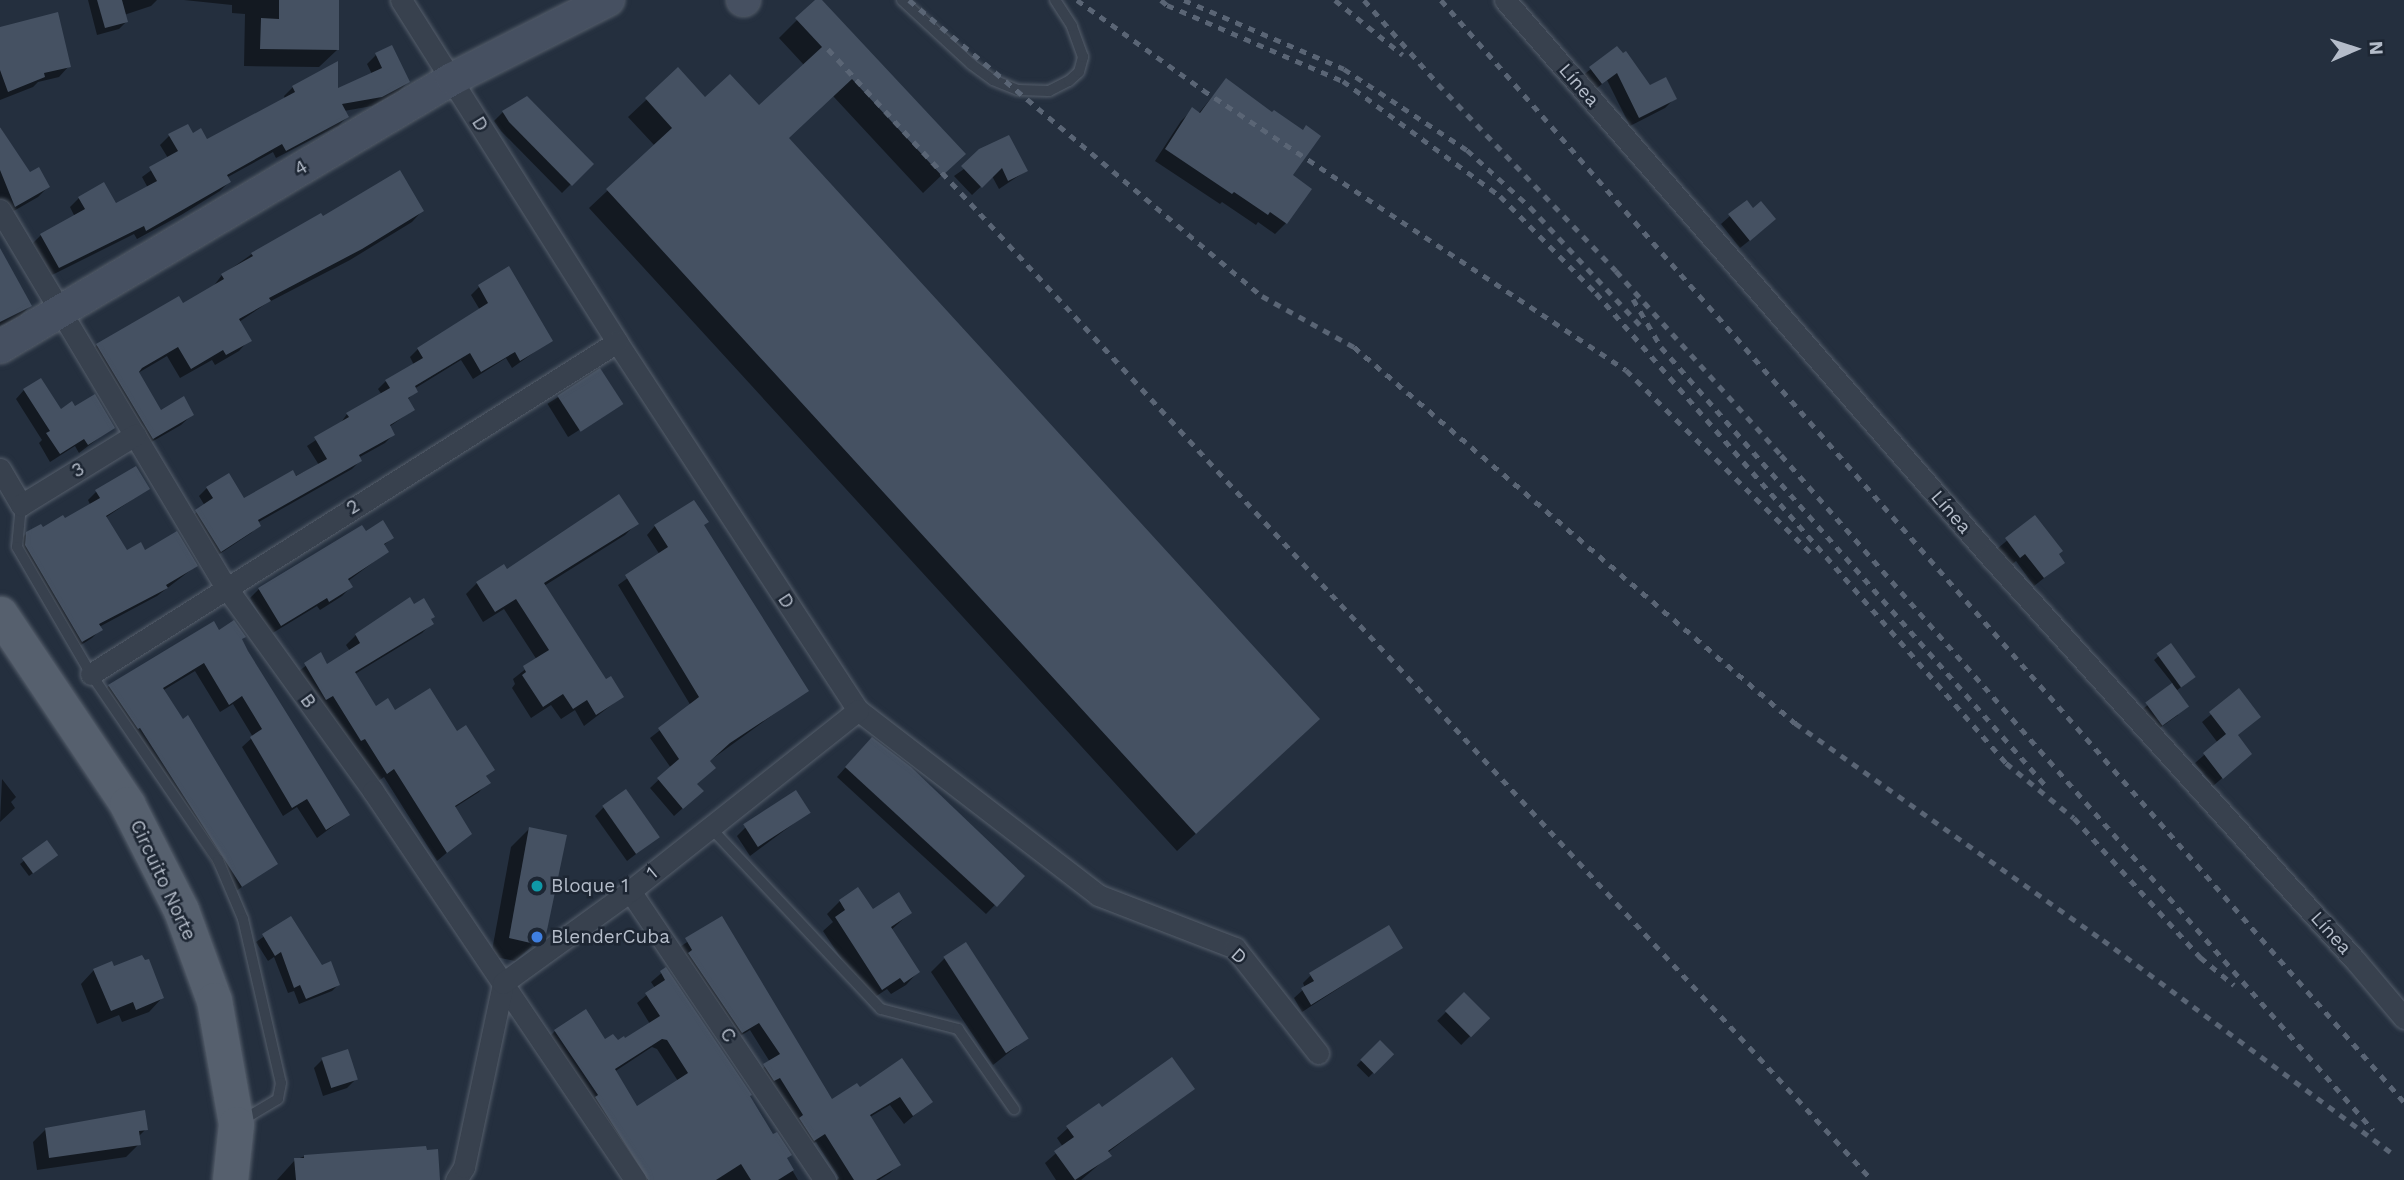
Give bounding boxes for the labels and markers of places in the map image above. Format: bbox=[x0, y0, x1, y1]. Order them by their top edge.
place label: Bloque 1 bbox=[551, 875, 629, 897]
marker: Bloque 1 bbox=[529, 878, 545, 894]
place label: BlenderCuba bbox=[551, 926, 670, 948]
marker: BlenderCuba bbox=[529, 929, 545, 945]

